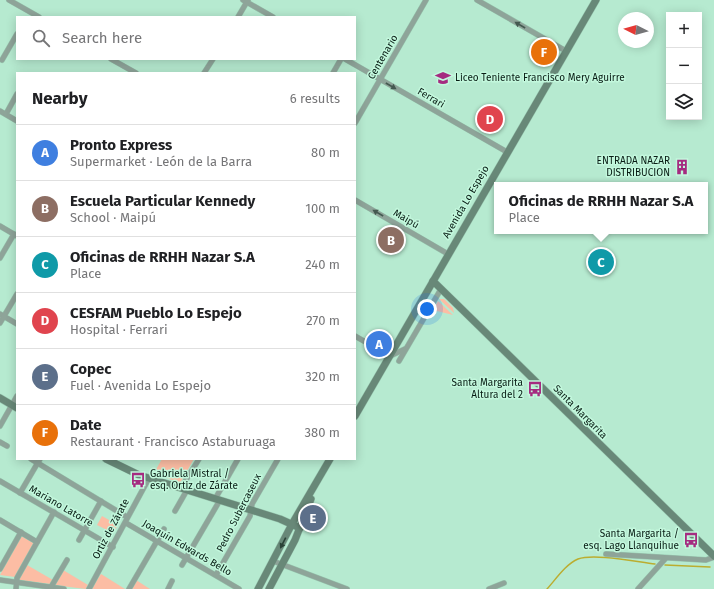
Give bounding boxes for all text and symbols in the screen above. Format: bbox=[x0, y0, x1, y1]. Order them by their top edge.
north arrow bbox=[618, 12, 654, 48]
map controls bbox=[666, 12, 702, 120]
button: + bbox=[666, 12, 702, 48]
search box bbox=[16, 16, 356, 60]
one-way arrow bbox=[514, 21, 526, 28]
icon: search bbox=[30, 27, 52, 49]
text: Search here bbox=[62, 29, 142, 47]
street label: Centenario bbox=[365, 32, 401, 81]
pin: F bbox=[531, 37, 557, 67]
button: − bbox=[666, 48, 702, 84]
school or university icon: Liceo Teniente Francisco Mery Aguirre bbox=[434, 69, 452, 87]
place label: Liceo Teniente Francisco Mery Aguirre bbox=[455, 72, 625, 84]
one-way arrow bbox=[385, 82, 397, 89]
button: layers bbox=[666, 84, 702, 120]
street label: Ferrari bbox=[415, 85, 447, 111]
text: Nearby bbox=[32, 88, 87, 109]
text: 6 results bbox=[290, 91, 340, 106]
pin: D bbox=[477, 104, 503, 134]
text: Pronto Express bbox=[70, 136, 172, 154]
text: A bbox=[41, 145, 49, 160]
text: 80 m bbox=[311, 145, 340, 160]
text: Supermarket · León de la Barra bbox=[70, 154, 252, 169]
place label: ENTRADA NAZAR DISTRIBUCION bbox=[597, 155, 670, 179]
building icon: ENTRADA NAZAR DISTRIBUCION bbox=[673, 158, 691, 176]
street label: Avenida Lo Espejo bbox=[440, 163, 492, 241]
popup bbox=[494, 182, 708, 234]
text: Escuela Particular Kennedy bbox=[70, 192, 255, 210]
text: Oficinas de RRHH Nazar S.A bbox=[509, 192, 693, 210]
text: B bbox=[41, 201, 49, 216]
text: 100 m bbox=[305, 201, 340, 216]
street label: Maipú bbox=[391, 206, 422, 231]
one-way arrow bbox=[372, 209, 384, 216]
text: School · Maipú bbox=[70, 210, 156, 225]
text: Place bbox=[509, 210, 540, 225]
pin: B bbox=[378, 225, 404, 255]
pin: C bbox=[588, 247, 614, 277]
text: Oficinas de RRHH Nazar S.A bbox=[70, 248, 255, 266]
text: C bbox=[41, 257, 49, 272]
text: 240 m bbox=[305, 257, 340, 272]
text: Place bbox=[70, 266, 101, 281]
your location bbox=[417, 299, 437, 319]
text: CESFAM Pueblo Lo Espejo bbox=[70, 304, 242, 322]
text: D bbox=[41, 313, 49, 328]
text: 270 m bbox=[306, 313, 340, 328]
text: Hospital · Ferrari bbox=[70, 322, 168, 337]
pin: A bbox=[366, 329, 392, 359]
text: Copec bbox=[70, 360, 112, 378]
text: E bbox=[42, 369, 48, 384]
text: 320 m bbox=[305, 369, 340, 384]
place label: Santa Margarita Altura del 2 bbox=[452, 377, 523, 401]
text: Fuel · Avenida Lo Espejo bbox=[70, 378, 211, 393]
bus stop icon: Santa Margarita Altura del 2 bbox=[526, 380, 544, 398]
street label: Santa Margarita bbox=[551, 383, 609, 441]
text: Date bbox=[70, 416, 102, 434]
text: F bbox=[42, 425, 48, 440]
text: 380 m bbox=[305, 425, 340, 440]
text: Restaurant · Francisco Astaburuaga bbox=[70, 434, 276, 449]
place label: Gabriela Mistral / esq. Ortiz de Zárate bbox=[150, 468, 238, 492]
bus stop icon: Gabriela Mistral / esq. Ortiz de Zárate bbox=[129, 471, 147, 489]
street label: Pedro Subercaseux bbox=[214, 472, 264, 554]
street label: Mariano Latorre bbox=[27, 483, 95, 529]
street label: Ortiz de Zárate bbox=[90, 497, 132, 561]
pin: E bbox=[300, 503, 326, 533]
street label: Joaquín Edwards Bello bbox=[140, 517, 234, 579]
place label: Santa Margarita / esq. Lago Llanquihue bbox=[583, 528, 679, 552]
bus stop icon: Santa Margarita / esq. Lago Llanquihue bbox=[682, 531, 700, 549]
one-way arrow bbox=[279, 537, 286, 548]

